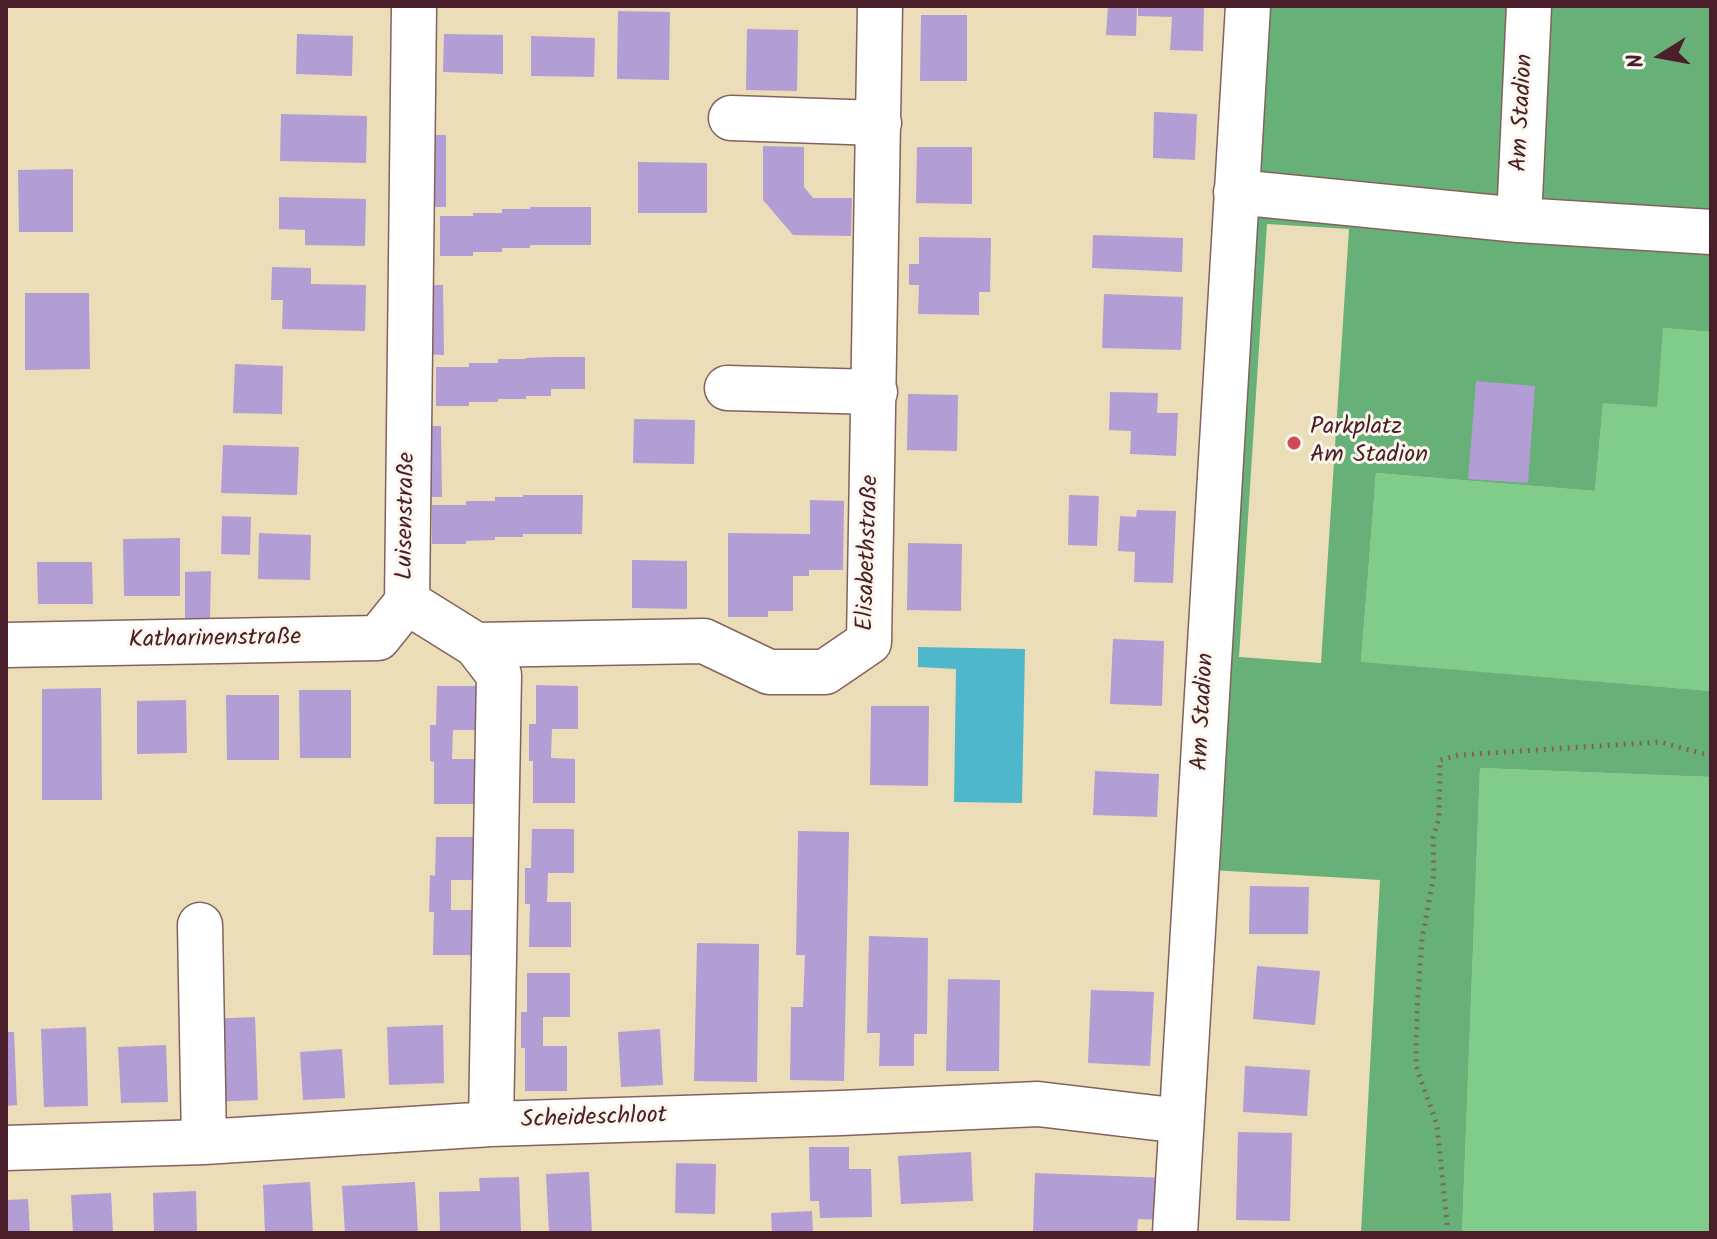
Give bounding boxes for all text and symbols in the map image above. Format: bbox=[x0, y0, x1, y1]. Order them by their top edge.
north arrow bbox=[1621, 16, 1701, 96]
text: N bbox=[1618, 51, 1655, 71]
street label: Am Stadion bbox=[1507, 53, 1541, 173]
place label: Parkplatz Am Stadion bbox=[1310, 415, 1428, 471]
marker: Parkplatz Am Stadion bbox=[1285, 434, 1303, 452]
street label: Luisenstraße bbox=[392, 452, 424, 580]
street label: Elisabethstraße bbox=[853, 474, 887, 632]
street label: Katharinenstraße bbox=[129, 625, 301, 657]
street label: Am Stadion bbox=[1188, 652, 1222, 772]
street label: Scheideschloot bbox=[520, 1103, 668, 1137]

